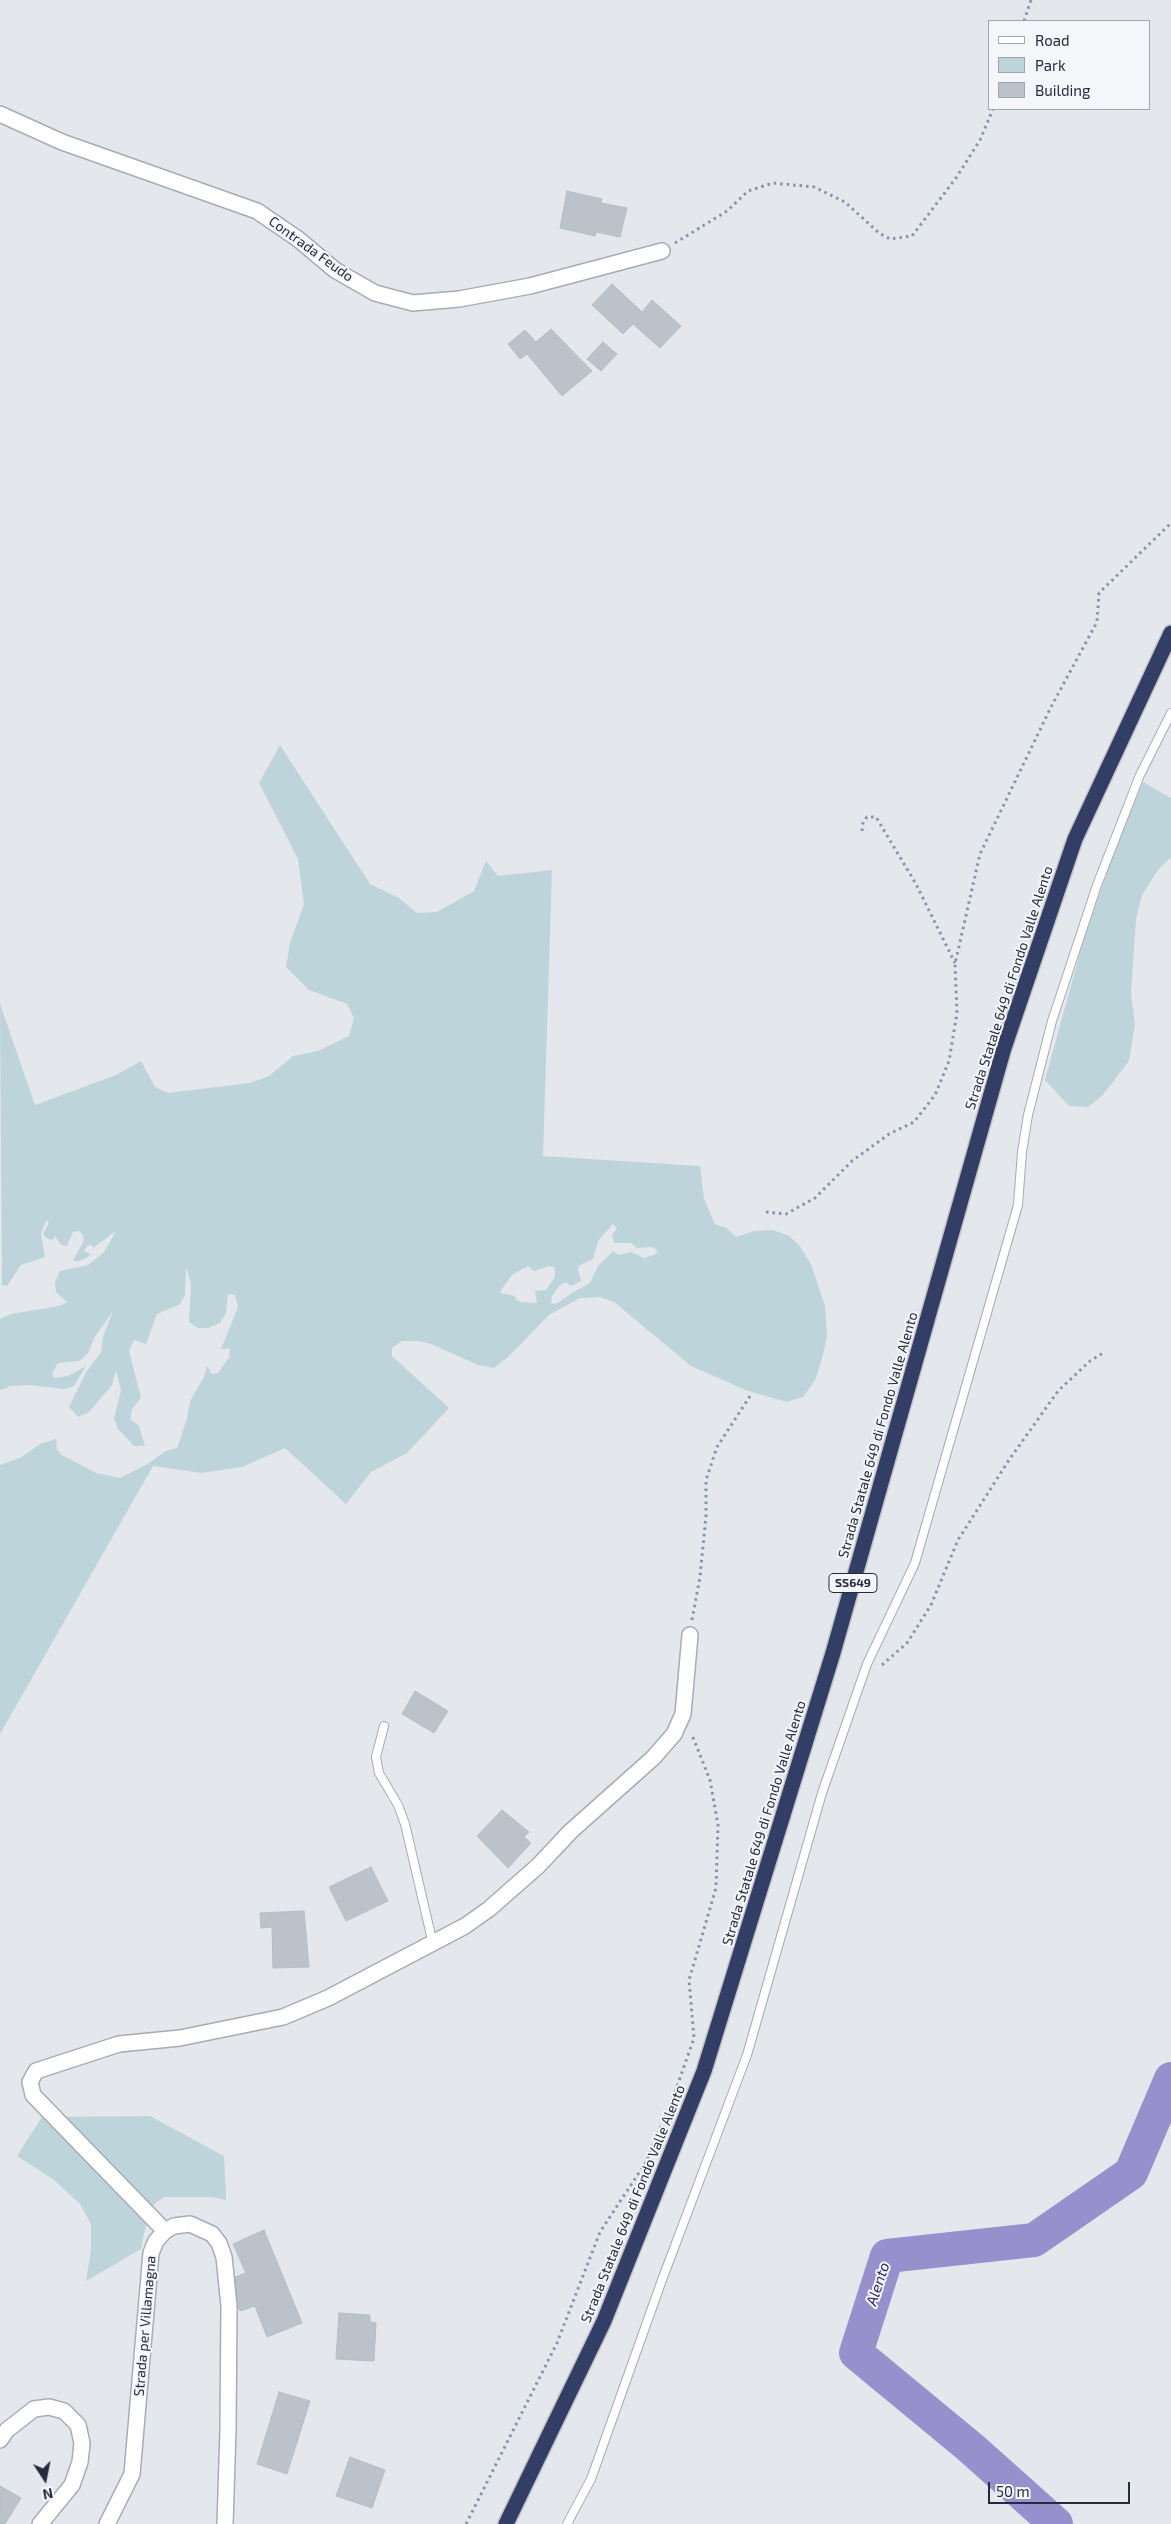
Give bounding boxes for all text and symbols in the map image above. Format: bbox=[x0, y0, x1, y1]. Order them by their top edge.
legend bbox=[988, 20, 1151, 110]
text: Road bbox=[1035, 31, 1070, 49]
text: Park bbox=[1035, 56, 1066, 74]
text: Building bbox=[1035, 81, 1090, 99]
street label: Contrada Feudo bbox=[265, 213, 357, 285]
street label: Strada Statale 649 di Fondo Valle Alento bbox=[962, 864, 1056, 1112]
street label: Strada Statale 649 di Fondo Valle Alento bbox=[835, 1310, 921, 1560]
road number: SS649 bbox=[829, 1574, 877, 1592]
street label: Strada Statale 649 di Fondo Valle Alento bbox=[719, 1698, 809, 1948]
street label: Strada Statale 649 di Fondo Valle Alento bbox=[577, 2083, 689, 2325]
street label: Strada per Villamagna bbox=[130, 2255, 160, 2397]
water label: Alento bbox=[863, 2260, 893, 2308]
north arrow bbox=[20, 2454, 70, 2504]
scale bar bbox=[991, 2472, 1134, 2504]
text: 50 m bbox=[996, 2482, 1030, 2500]
text: N bbox=[41, 2485, 55, 2504]

